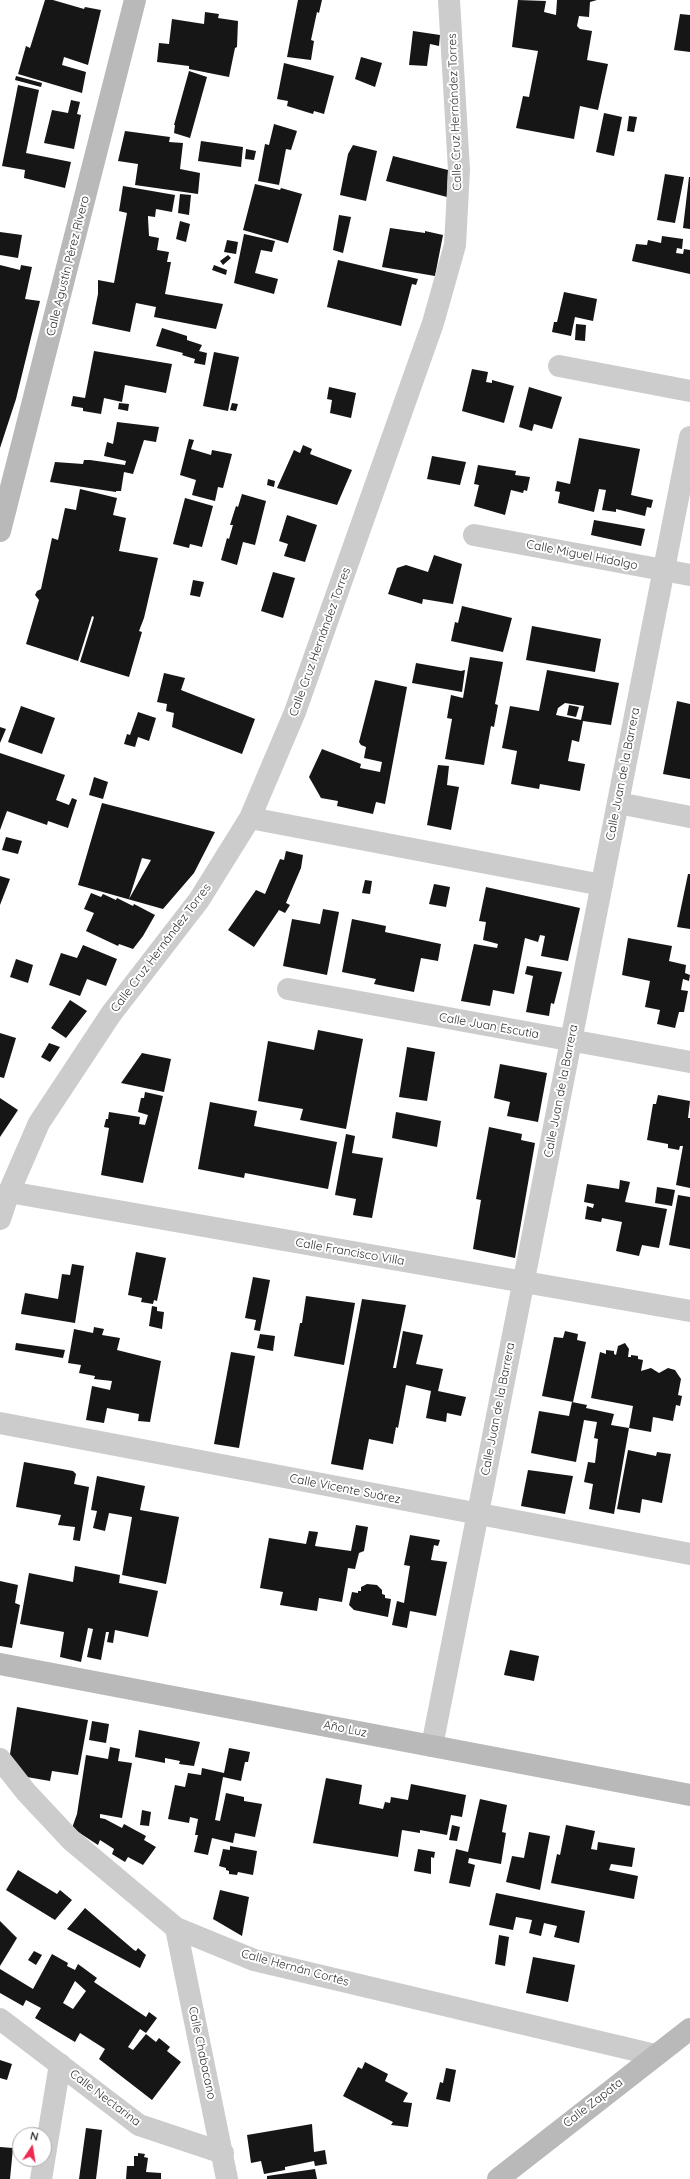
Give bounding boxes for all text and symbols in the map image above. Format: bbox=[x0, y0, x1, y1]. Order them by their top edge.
street label: Calle Cruz Hernández Torres bbox=[445, 33, 465, 191]
street label: Calle Agustín Pérez Rivero bbox=[44, 194, 92, 338]
street label: Calle Miguel Hidalgo bbox=[525, 537, 639, 573]
street label: Calle Cruz Hernández Torres bbox=[286, 566, 354, 718]
street label: Calle Juan de la Barrera bbox=[603, 706, 643, 842]
street label: Calle Cruz Hernández Torres bbox=[108, 881, 214, 1015]
street label: Calle Juan Escutia bbox=[438, 1010, 540, 1042]
street label: Calle Juan de la Barrera bbox=[541, 1023, 581, 1159]
street label: Calle Francisco Villa bbox=[294, 1235, 406, 1269]
street label: Calle Juan de la Barrera bbox=[478, 1341, 518, 1477]
street label: Calle Vicente Suárez bbox=[288, 1471, 402, 1507]
street label: Año Luz bbox=[322, 1718, 368, 1740]
street label: Calle Hernán Cortés bbox=[239, 1947, 351, 1989]
street label: Calle Chabacano bbox=[185, 2005, 219, 2101]
street label: Calle Nectarina bbox=[67, 2067, 143, 2129]
street label: Calle Zapata bbox=[560, 2075, 626, 2131]
north arrow bbox=[12, 2127, 52, 2167]
text: N bbox=[29, 2129, 40, 2144]

